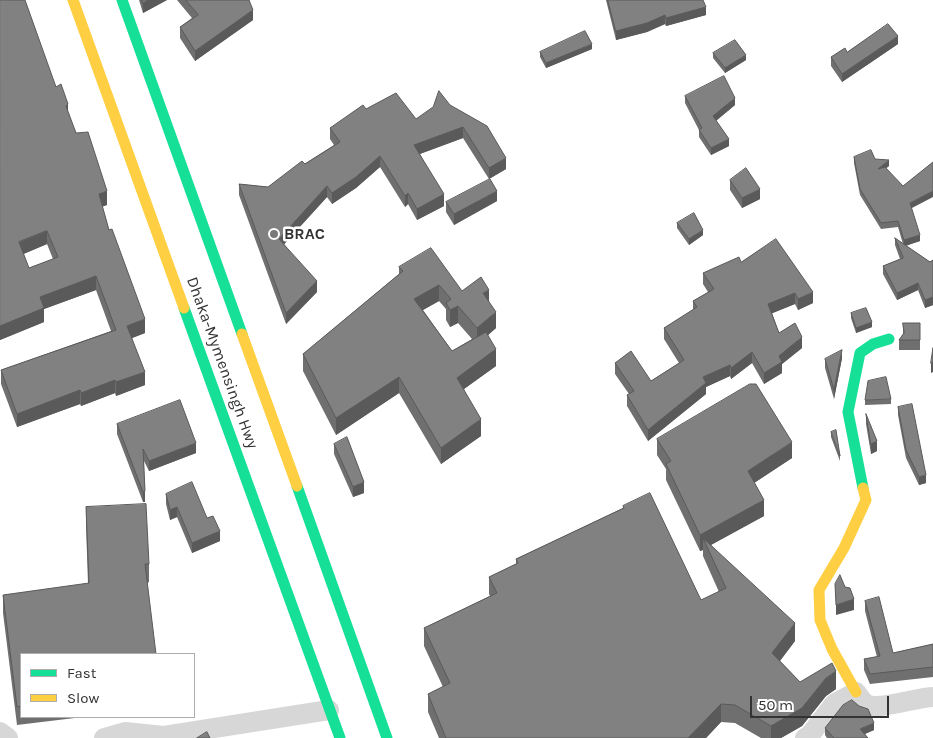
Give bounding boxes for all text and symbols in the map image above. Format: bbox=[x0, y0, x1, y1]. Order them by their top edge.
place label: BRAC bbox=[284, 224, 325, 244]
marker: BRAC bbox=[268, 228, 280, 240]
street label: Dhaka-Mymensingh Hwy bbox=[182, 275, 262, 451]
legend bbox=[20, 653, 195, 718]
text: Fast bbox=[67, 664, 96, 682]
scale bar bbox=[753, 686, 892, 718]
text: Slow bbox=[67, 689, 99, 707]
text: 50 m bbox=[758, 696, 793, 714]

